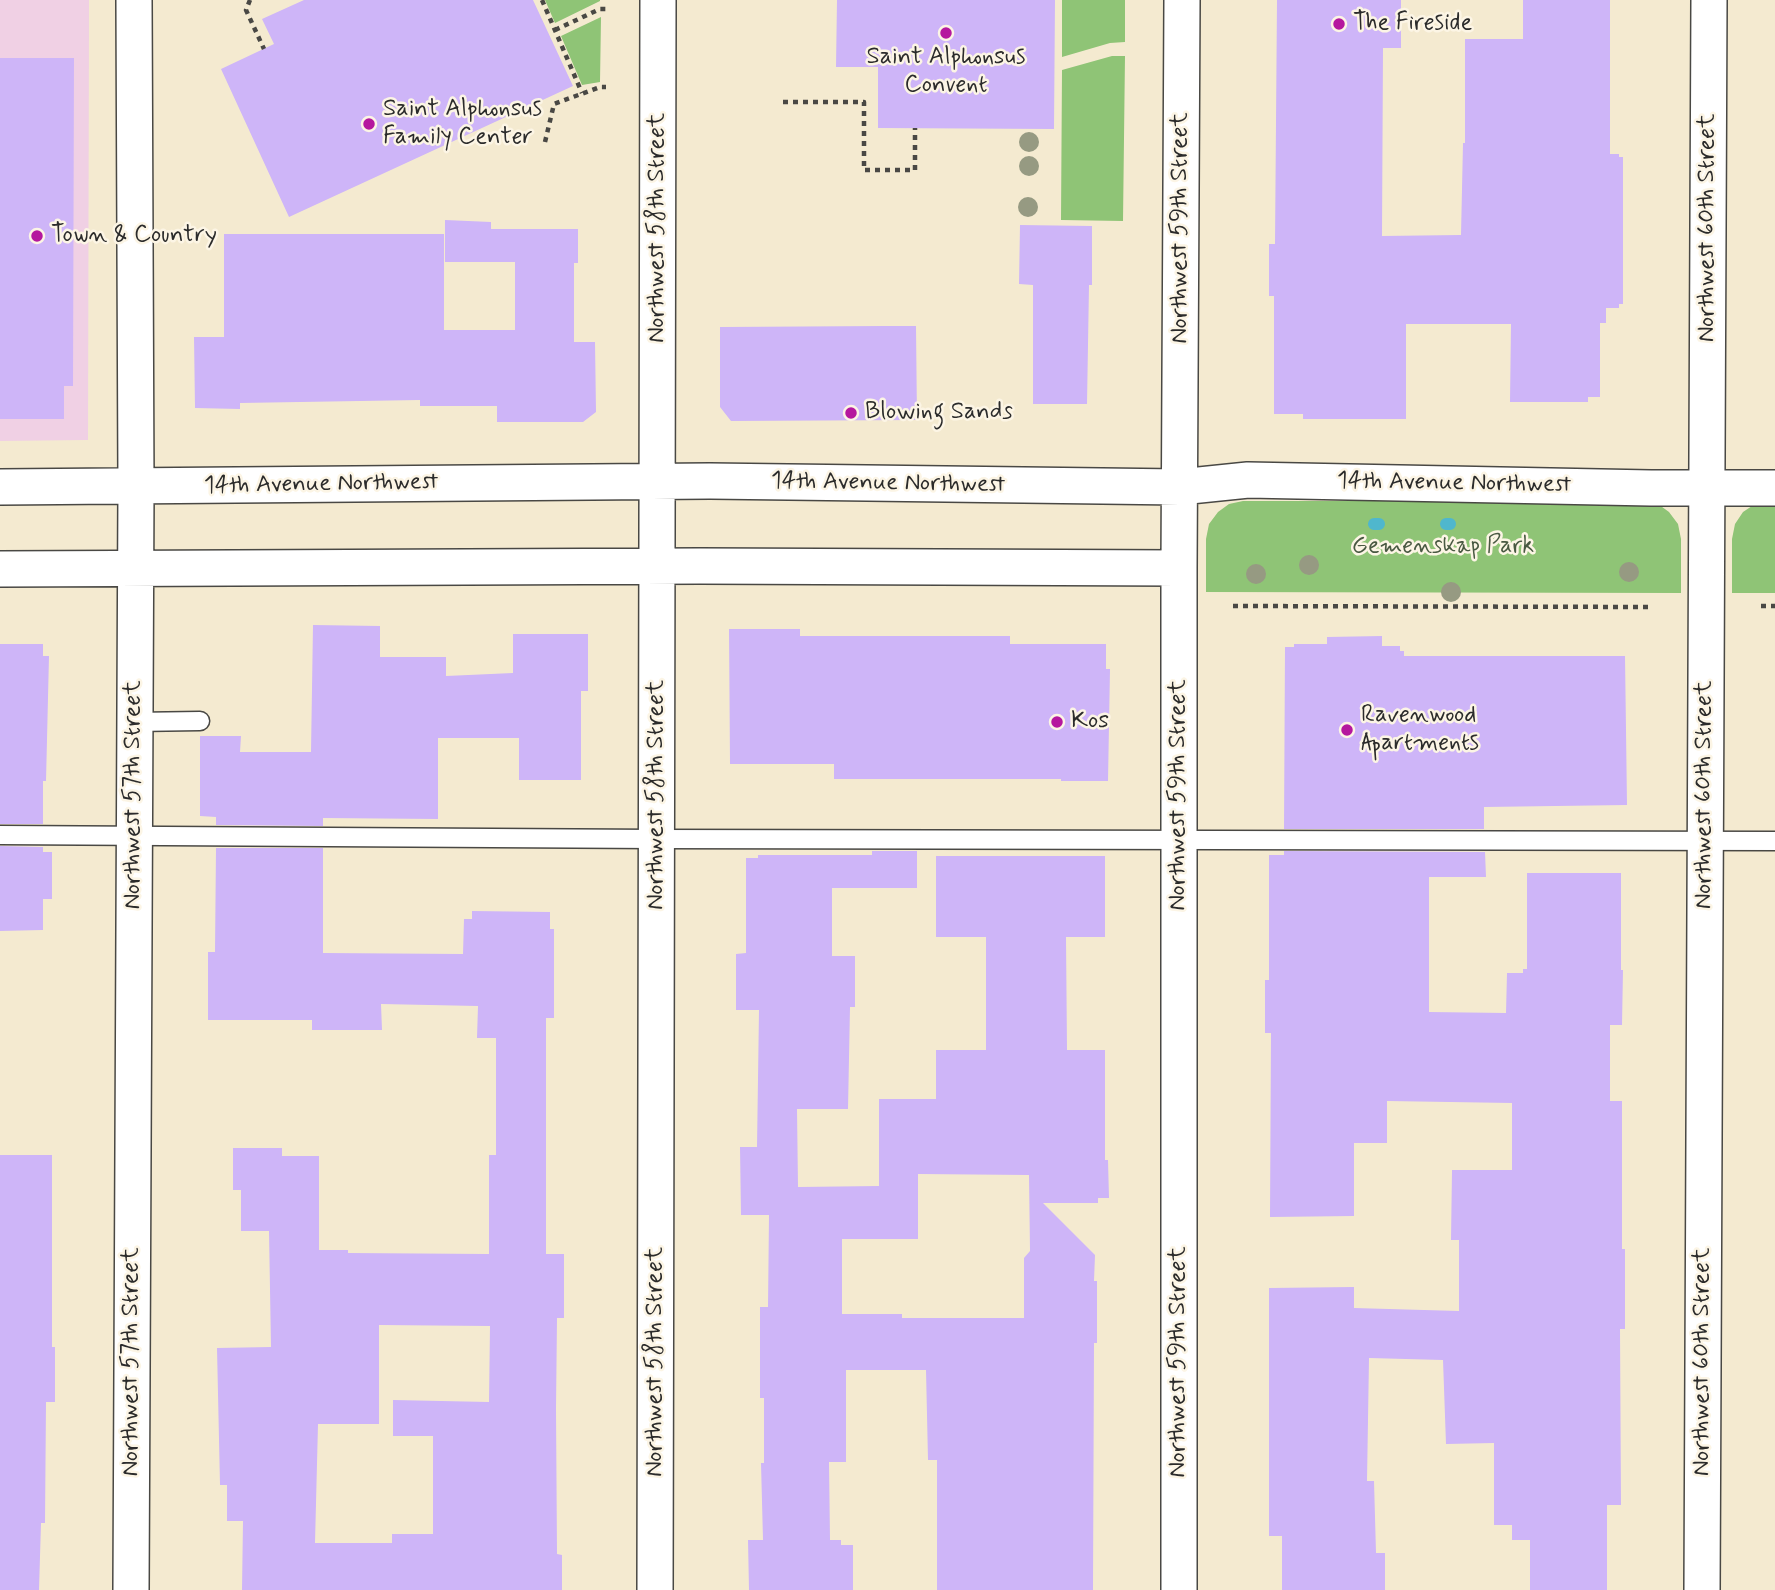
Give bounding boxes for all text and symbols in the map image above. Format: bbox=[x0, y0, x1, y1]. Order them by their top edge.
place label: The Fireside bbox=[1353, 10, 1472, 38]
marker: The Fireside bbox=[1331, 16, 1347, 32]
marker: Saint Alphonsus Convent bbox=[938, 25, 954, 41]
place label: Saint Alphonsus Convent bbox=[866, 44, 1026, 100]
place label: Saint Alphonsus Family Center bbox=[383, 96, 542, 152]
street label: Northwest 59th Street bbox=[1167, 112, 1195, 344]
street label: Northwest 58th Street bbox=[644, 113, 672, 343]
street label: Northwest 60th Street bbox=[1694, 114, 1722, 342]
marker: Saint Alphonsus Family Center bbox=[361, 116, 377, 132]
place label: Town & Country bbox=[51, 222, 217, 250]
marker: Town & Country bbox=[29, 228, 45, 244]
place label: Blowing Sands bbox=[865, 399, 1013, 427]
marker: Blowing Sands bbox=[843, 405, 859, 421]
street label: 14th Avenue Northwest bbox=[771, 468, 1005, 500]
street label: 14th Avenue Northwest bbox=[1337, 468, 1571, 500]
street label: 14th Avenue Northwest bbox=[204, 469, 438, 501]
park label: Gemenskap Park bbox=[1352, 533, 1534, 561]
street label: Northwest 59th Street bbox=[1165, 679, 1193, 911]
street label: Northwest 57th Street bbox=[120, 680, 148, 910]
street label: Northwest 58th Street bbox=[643, 680, 671, 910]
street label: Northwest 60th Street bbox=[1691, 681, 1719, 909]
place label: Ravenwood Apartments bbox=[1361, 702, 1479, 758]
place label: Kos bbox=[1071, 708, 1109, 736]
marker: Kos bbox=[1049, 714, 1065, 730]
marker: Ravenwood Apartments bbox=[1339, 722, 1355, 738]
street label: Northwest 59th Street bbox=[1165, 1246, 1193, 1478]
street label: Northwest 57th Street bbox=[118, 1247, 146, 1477]
street label: Northwest 58th Street bbox=[642, 1247, 670, 1477]
street label: Northwest 60th Street bbox=[1689, 1248, 1717, 1476]

